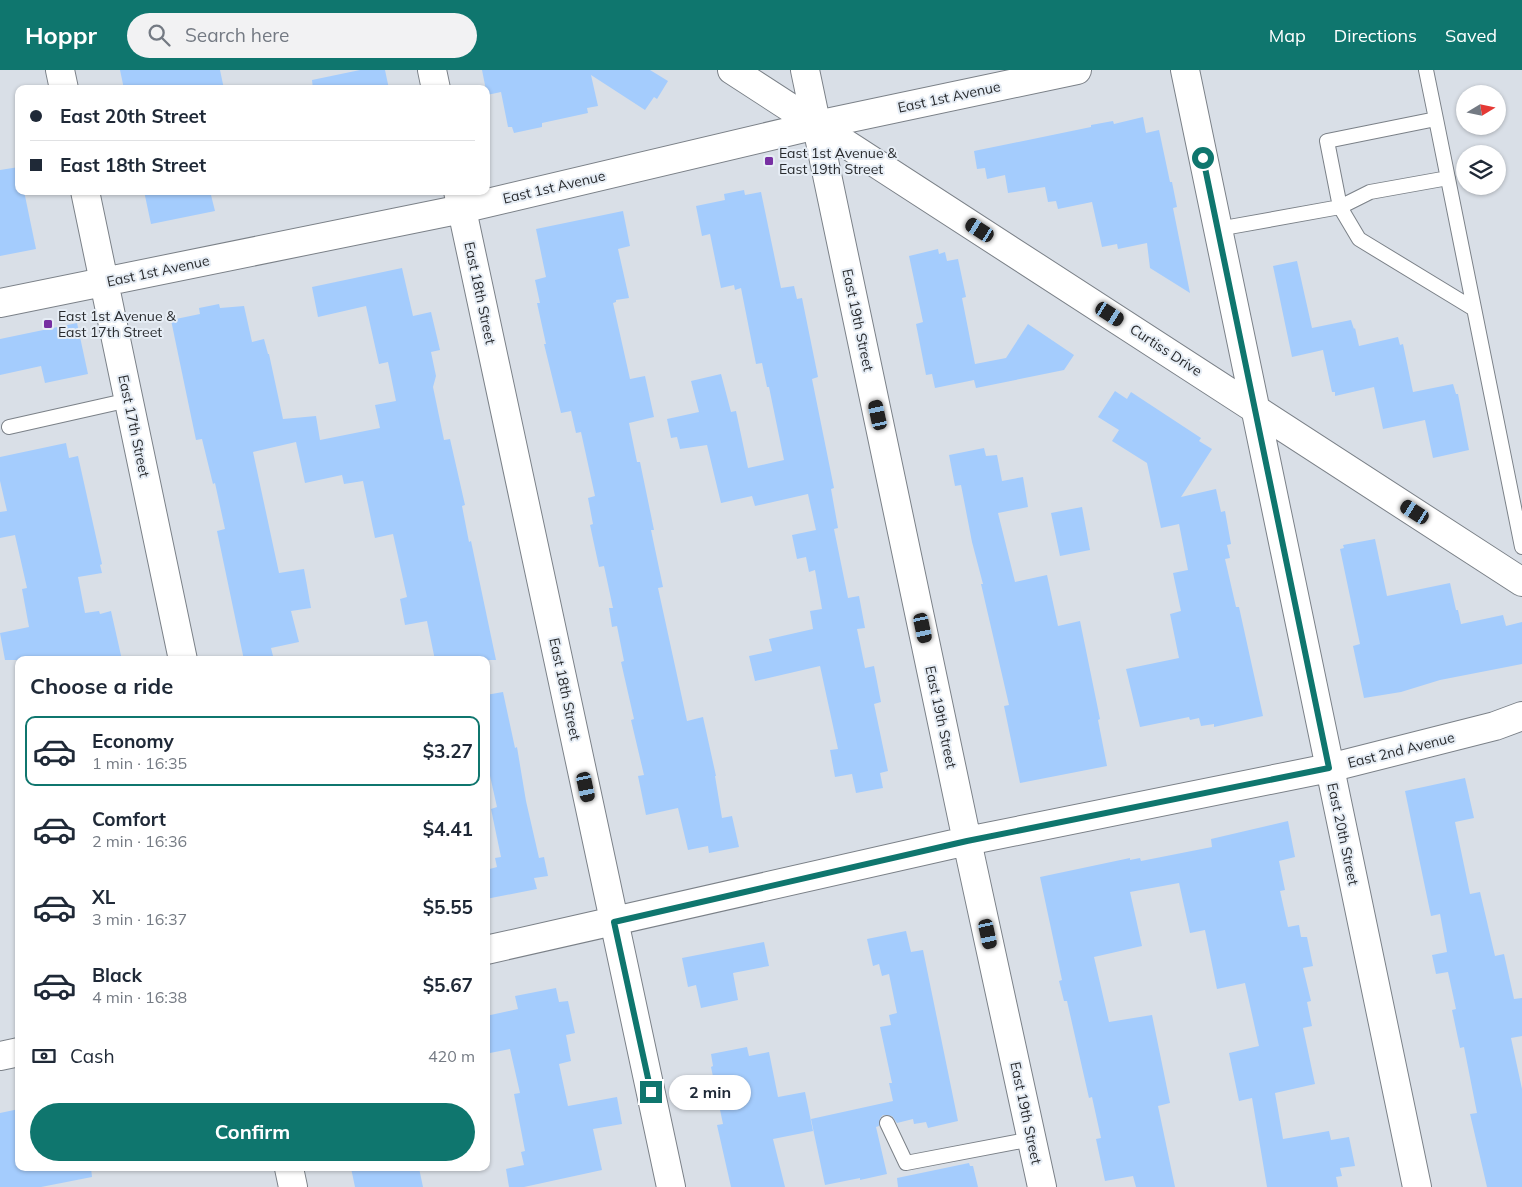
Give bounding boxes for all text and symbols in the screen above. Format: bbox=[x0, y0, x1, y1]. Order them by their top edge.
search box bbox=[127, 13, 477, 58]
text: Hoppr bbox=[25, 20, 97, 50]
icon: search bbox=[145, 21, 173, 49]
text: Search here bbox=[185, 23, 289, 47]
text: Map bbox=[1269, 24, 1306, 47]
text: Directions bbox=[1334, 24, 1417, 47]
text: Saved bbox=[1445, 24, 1497, 47]
street label: East 1st Avenue bbox=[896, 77, 1002, 117]
north arrow bbox=[1456, 85, 1506, 135]
map controls bbox=[1456, 85, 1506, 195]
text: East 20th Street bbox=[60, 104, 206, 128]
place label: East 1st Avenue & East 19th Street bbox=[779, 144, 897, 178]
button: layers bbox=[1456, 145, 1506, 195]
route start bbox=[1192, 147, 1214, 169]
text: East 18th Street bbox=[60, 153, 206, 177]
marker: East 1st Avenue & East 19th Street bbox=[763, 155, 775, 167]
street label: East 1st Avenue bbox=[501, 166, 607, 208]
car bbox=[963, 216, 996, 244]
street label: East 18th Street bbox=[460, 240, 500, 346]
street label: East 1st Avenue bbox=[105, 251, 211, 291]
street label: East 19th Street bbox=[838, 267, 878, 373]
car bbox=[1093, 300, 1126, 328]
place label: East 1st Avenue & East 17th Street bbox=[58, 307, 176, 341]
marker: East 1st Avenue & East 17th Street bbox=[42, 318, 54, 330]
street label: Curtiss Drive bbox=[1126, 320, 1206, 380]
street label: East 17th Street bbox=[114, 373, 154, 479]
car bbox=[867, 399, 888, 431]
car bbox=[1398, 498, 1431, 526]
car bbox=[912, 612, 933, 644]
street label: East 18th Street bbox=[545, 636, 585, 742]
street label: East 19th Street bbox=[921, 664, 961, 770]
text: Choose a ride bbox=[30, 672, 173, 700]
street label: East 2nd Avenue bbox=[1346, 728, 1456, 772]
icon: car bbox=[32, 729, 77, 774]
text: Economy bbox=[92, 729, 174, 753]
text: $3.27 bbox=[423, 739, 473, 763]
text: 1 min · 16:35 bbox=[92, 753, 187, 773]
car bbox=[575, 771, 596, 803]
street label: East 20th Street bbox=[1323, 781, 1363, 887]
icon: car bbox=[32, 807, 77, 852]
text: Comfort bbox=[92, 807, 166, 831]
text: $4.41 bbox=[423, 817, 473, 841]
text: 2 min · 16:36 bbox=[92, 831, 187, 851]
icon: car bbox=[32, 885, 77, 930]
text: XL bbox=[92, 885, 115, 909]
text: $5.55 bbox=[423, 895, 473, 919]
text: 3 min · 16:37 bbox=[92, 909, 187, 929]
car bbox=[977, 918, 998, 950]
icon: car bbox=[32, 963, 77, 1008]
text: Black bbox=[92, 963, 142, 987]
text: $5.67 bbox=[423, 973, 473, 997]
text: 4 min · 16:38 bbox=[92, 987, 187, 1007]
icon: cash bbox=[30, 1042, 58, 1070]
text: Cash bbox=[70, 1044, 115, 1068]
text: 420 m bbox=[428, 1046, 475, 1066]
street label: East 19th Street bbox=[1006, 1060, 1046, 1166]
callout: 2 min bbox=[668, 1074, 751, 1110]
route end bbox=[640, 1081, 662, 1103]
text: 2 min bbox=[689, 1082, 731, 1102]
button: Confirm bbox=[30, 1103, 475, 1161]

